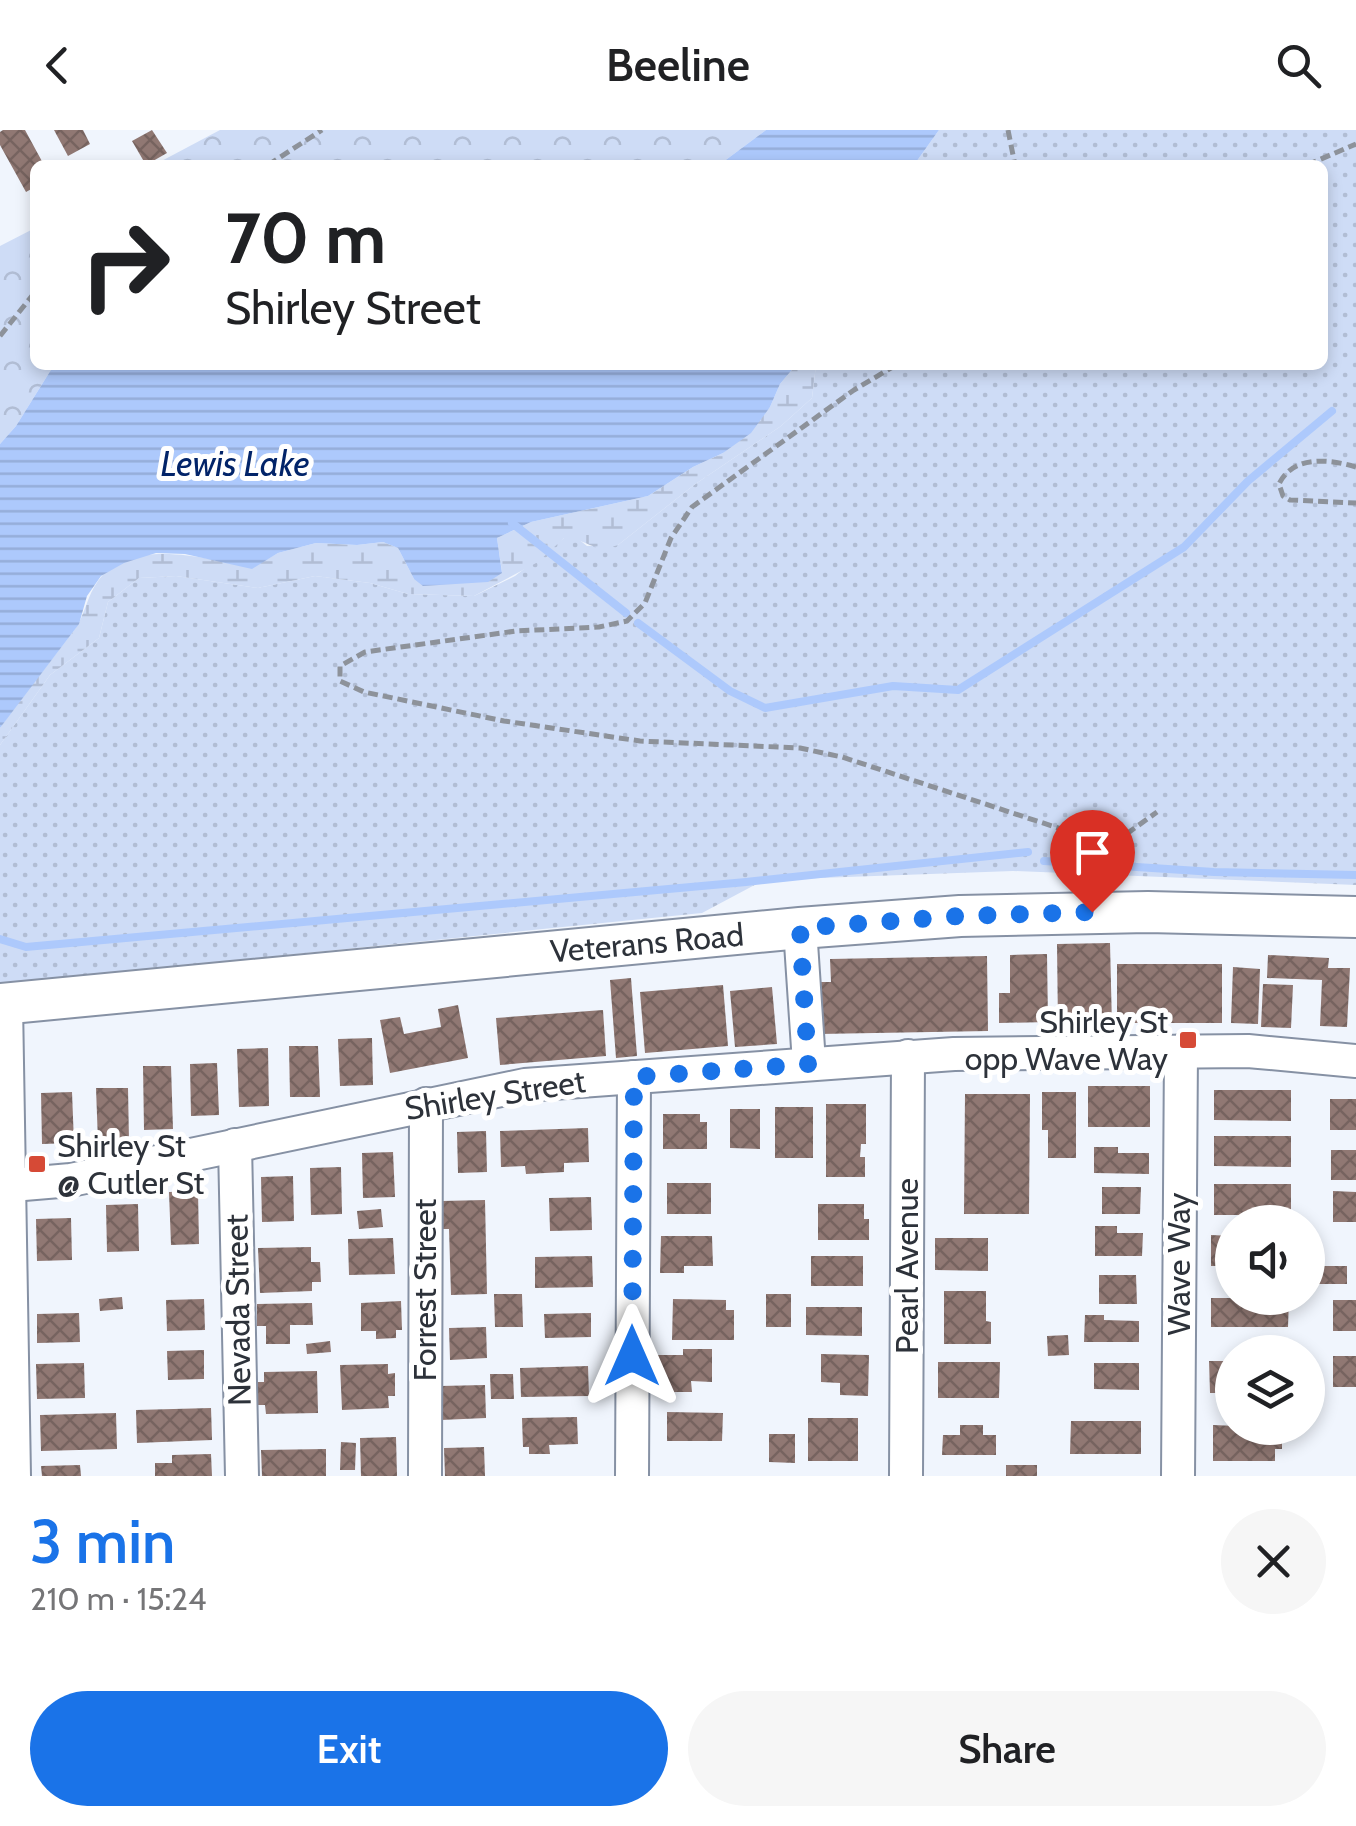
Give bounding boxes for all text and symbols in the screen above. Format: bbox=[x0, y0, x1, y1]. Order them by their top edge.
icon: back bbox=[30, 38, 85, 93]
text: Beeline bbox=[606, 38, 750, 92]
icon: search bbox=[1271, 38, 1326, 93]
text: 70 m bbox=[225, 195, 386, 281]
icon: right bbox=[60, 200, 190, 330]
text: Shirley Street bbox=[225, 281, 481, 335]
water label: Lewis Lake bbox=[161, 442, 309, 485]
pin bbox=[1050, 810, 1135, 913]
icon: arrive bbox=[1065, 825, 1120, 880]
street label: Veterans Road bbox=[549, 915, 745, 970]
place label: Shirley St opp Wave Way bbox=[965, 1002, 1168, 1078]
marker: Shirley St opp Wave Way bbox=[1177, 1029, 1199, 1051]
street label: Shirley Street bbox=[402, 1061, 588, 1128]
place label: Shirley St @ Cutler St bbox=[57, 1126, 205, 1202]
marker: Shirley St @ Cutler St bbox=[26, 1153, 48, 1175]
street label: Pearl Avenue bbox=[887, 1178, 926, 1354]
street label: Wave Way bbox=[1159, 1193, 1198, 1335]
street label: Forrest Street bbox=[405, 1198, 444, 1381]
map controls bbox=[1215, 1205, 1325, 1445]
button: sound bbox=[1215, 1205, 1325, 1315]
street label: Nevada Street bbox=[216, 1214, 259, 1406]
position arrow bbox=[580, 1304, 684, 1408]
button: layers bbox=[1215, 1335, 1325, 1445]
text: 3 min bbox=[30, 1505, 175, 1578]
button: close bbox=[1221, 1509, 1326, 1614]
text: 210 m · 15:24 bbox=[30, 1579, 206, 1618]
button: Exit bbox=[30, 1691, 668, 1806]
button: Share bbox=[688, 1691, 1326, 1806]

